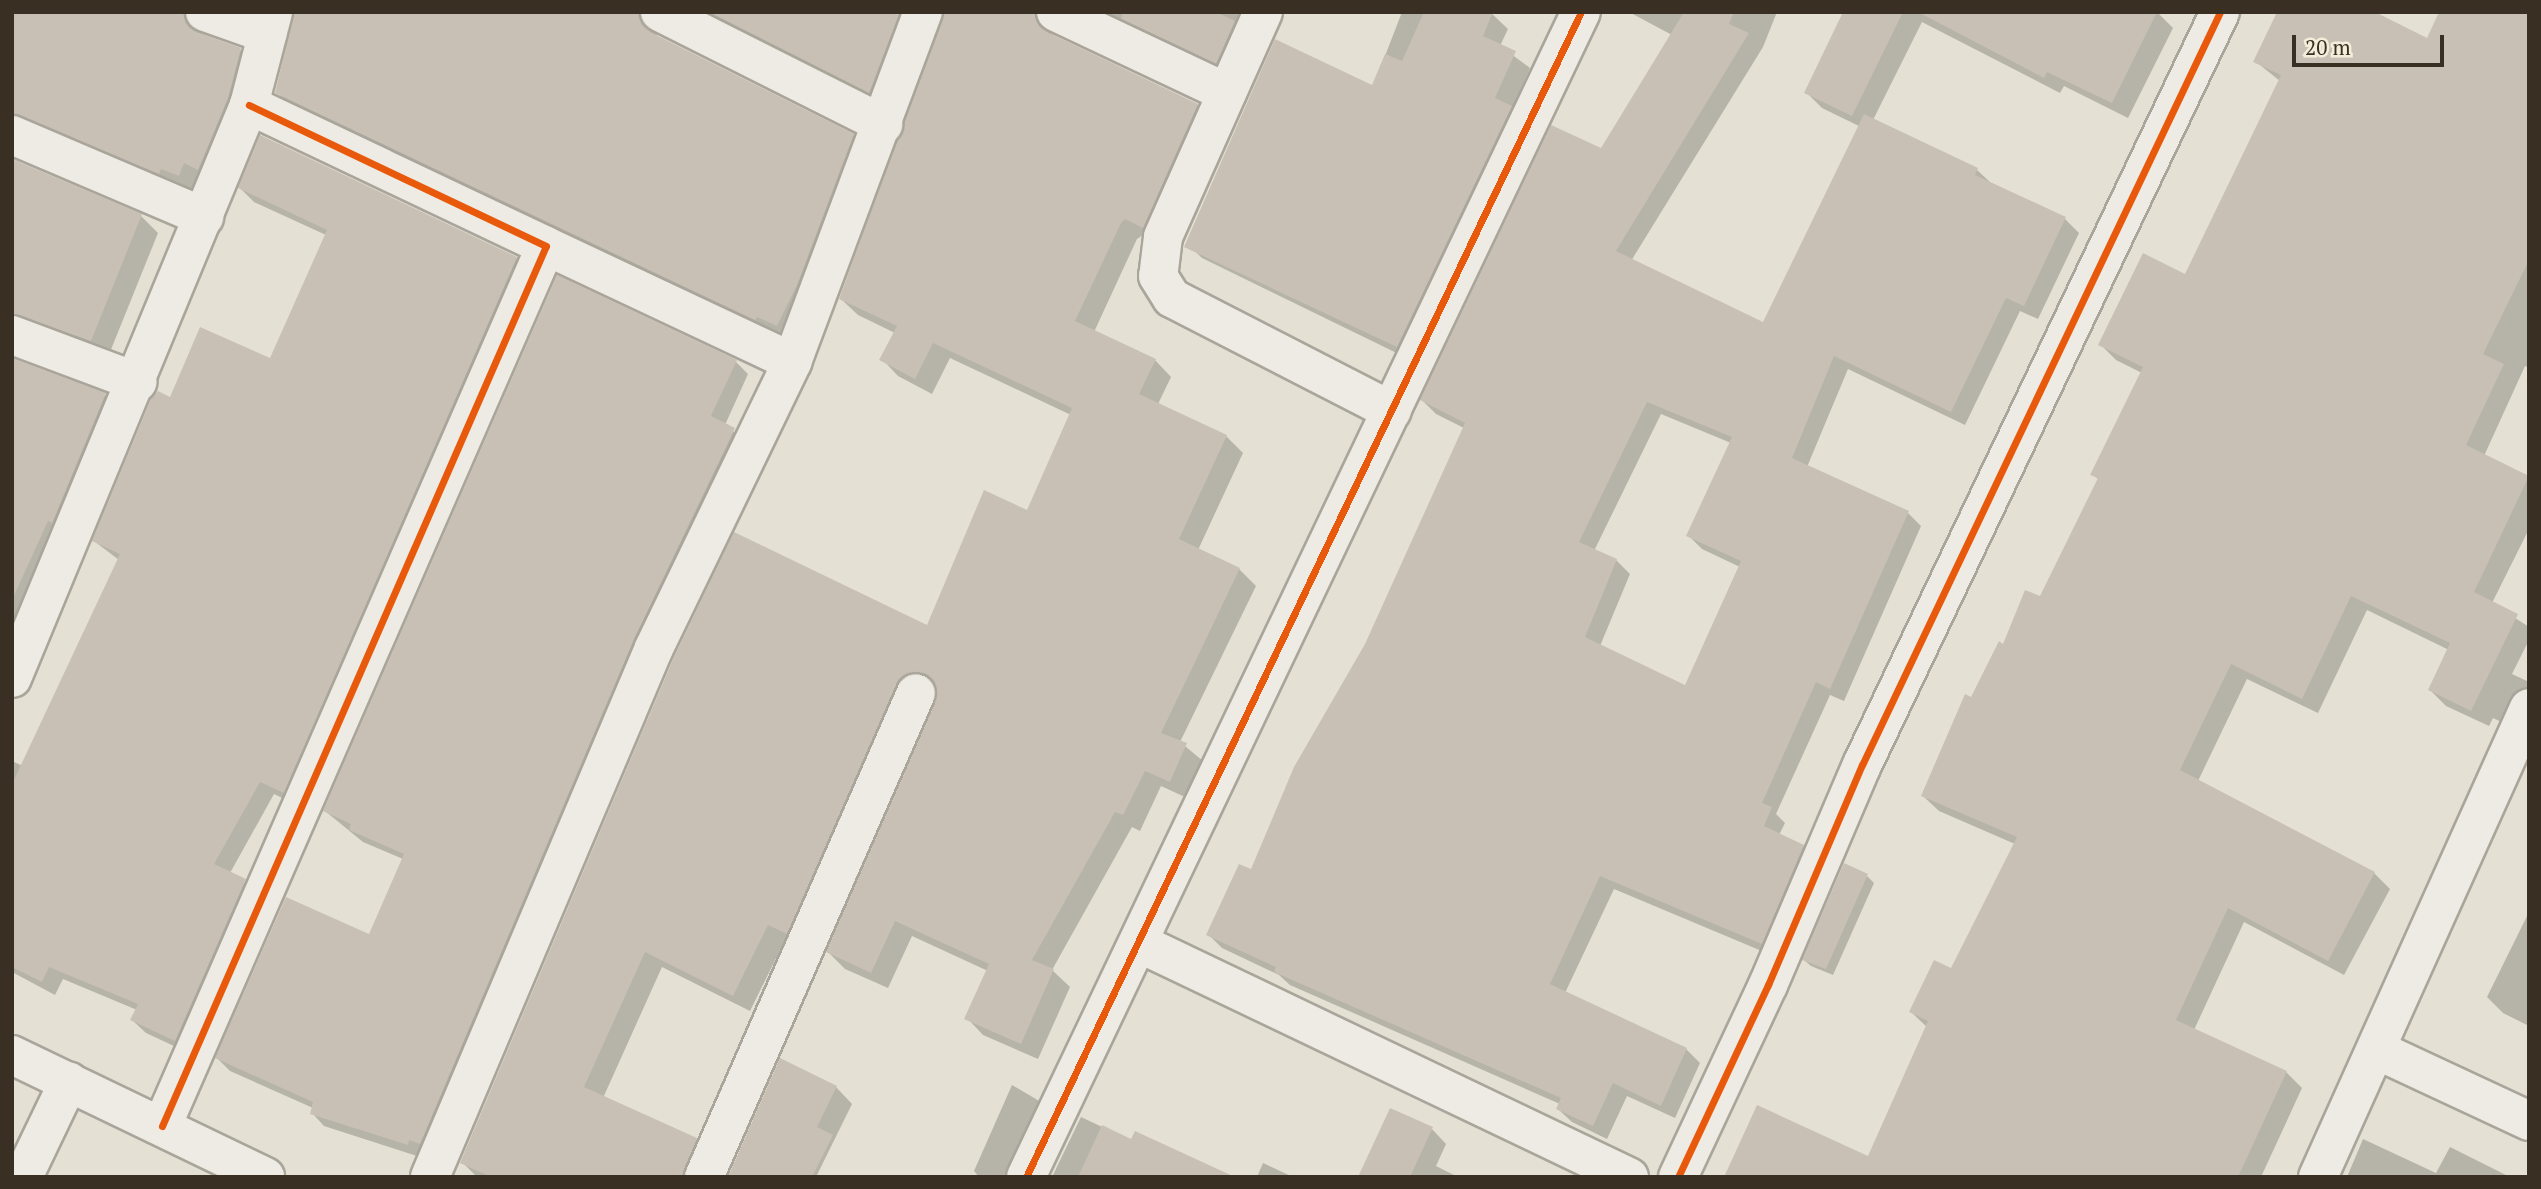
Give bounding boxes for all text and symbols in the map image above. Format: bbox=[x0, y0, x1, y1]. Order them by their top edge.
scale bar bbox=[2296, 21, 2448, 65]
text: 20 m bbox=[2305, 33, 2351, 61]

